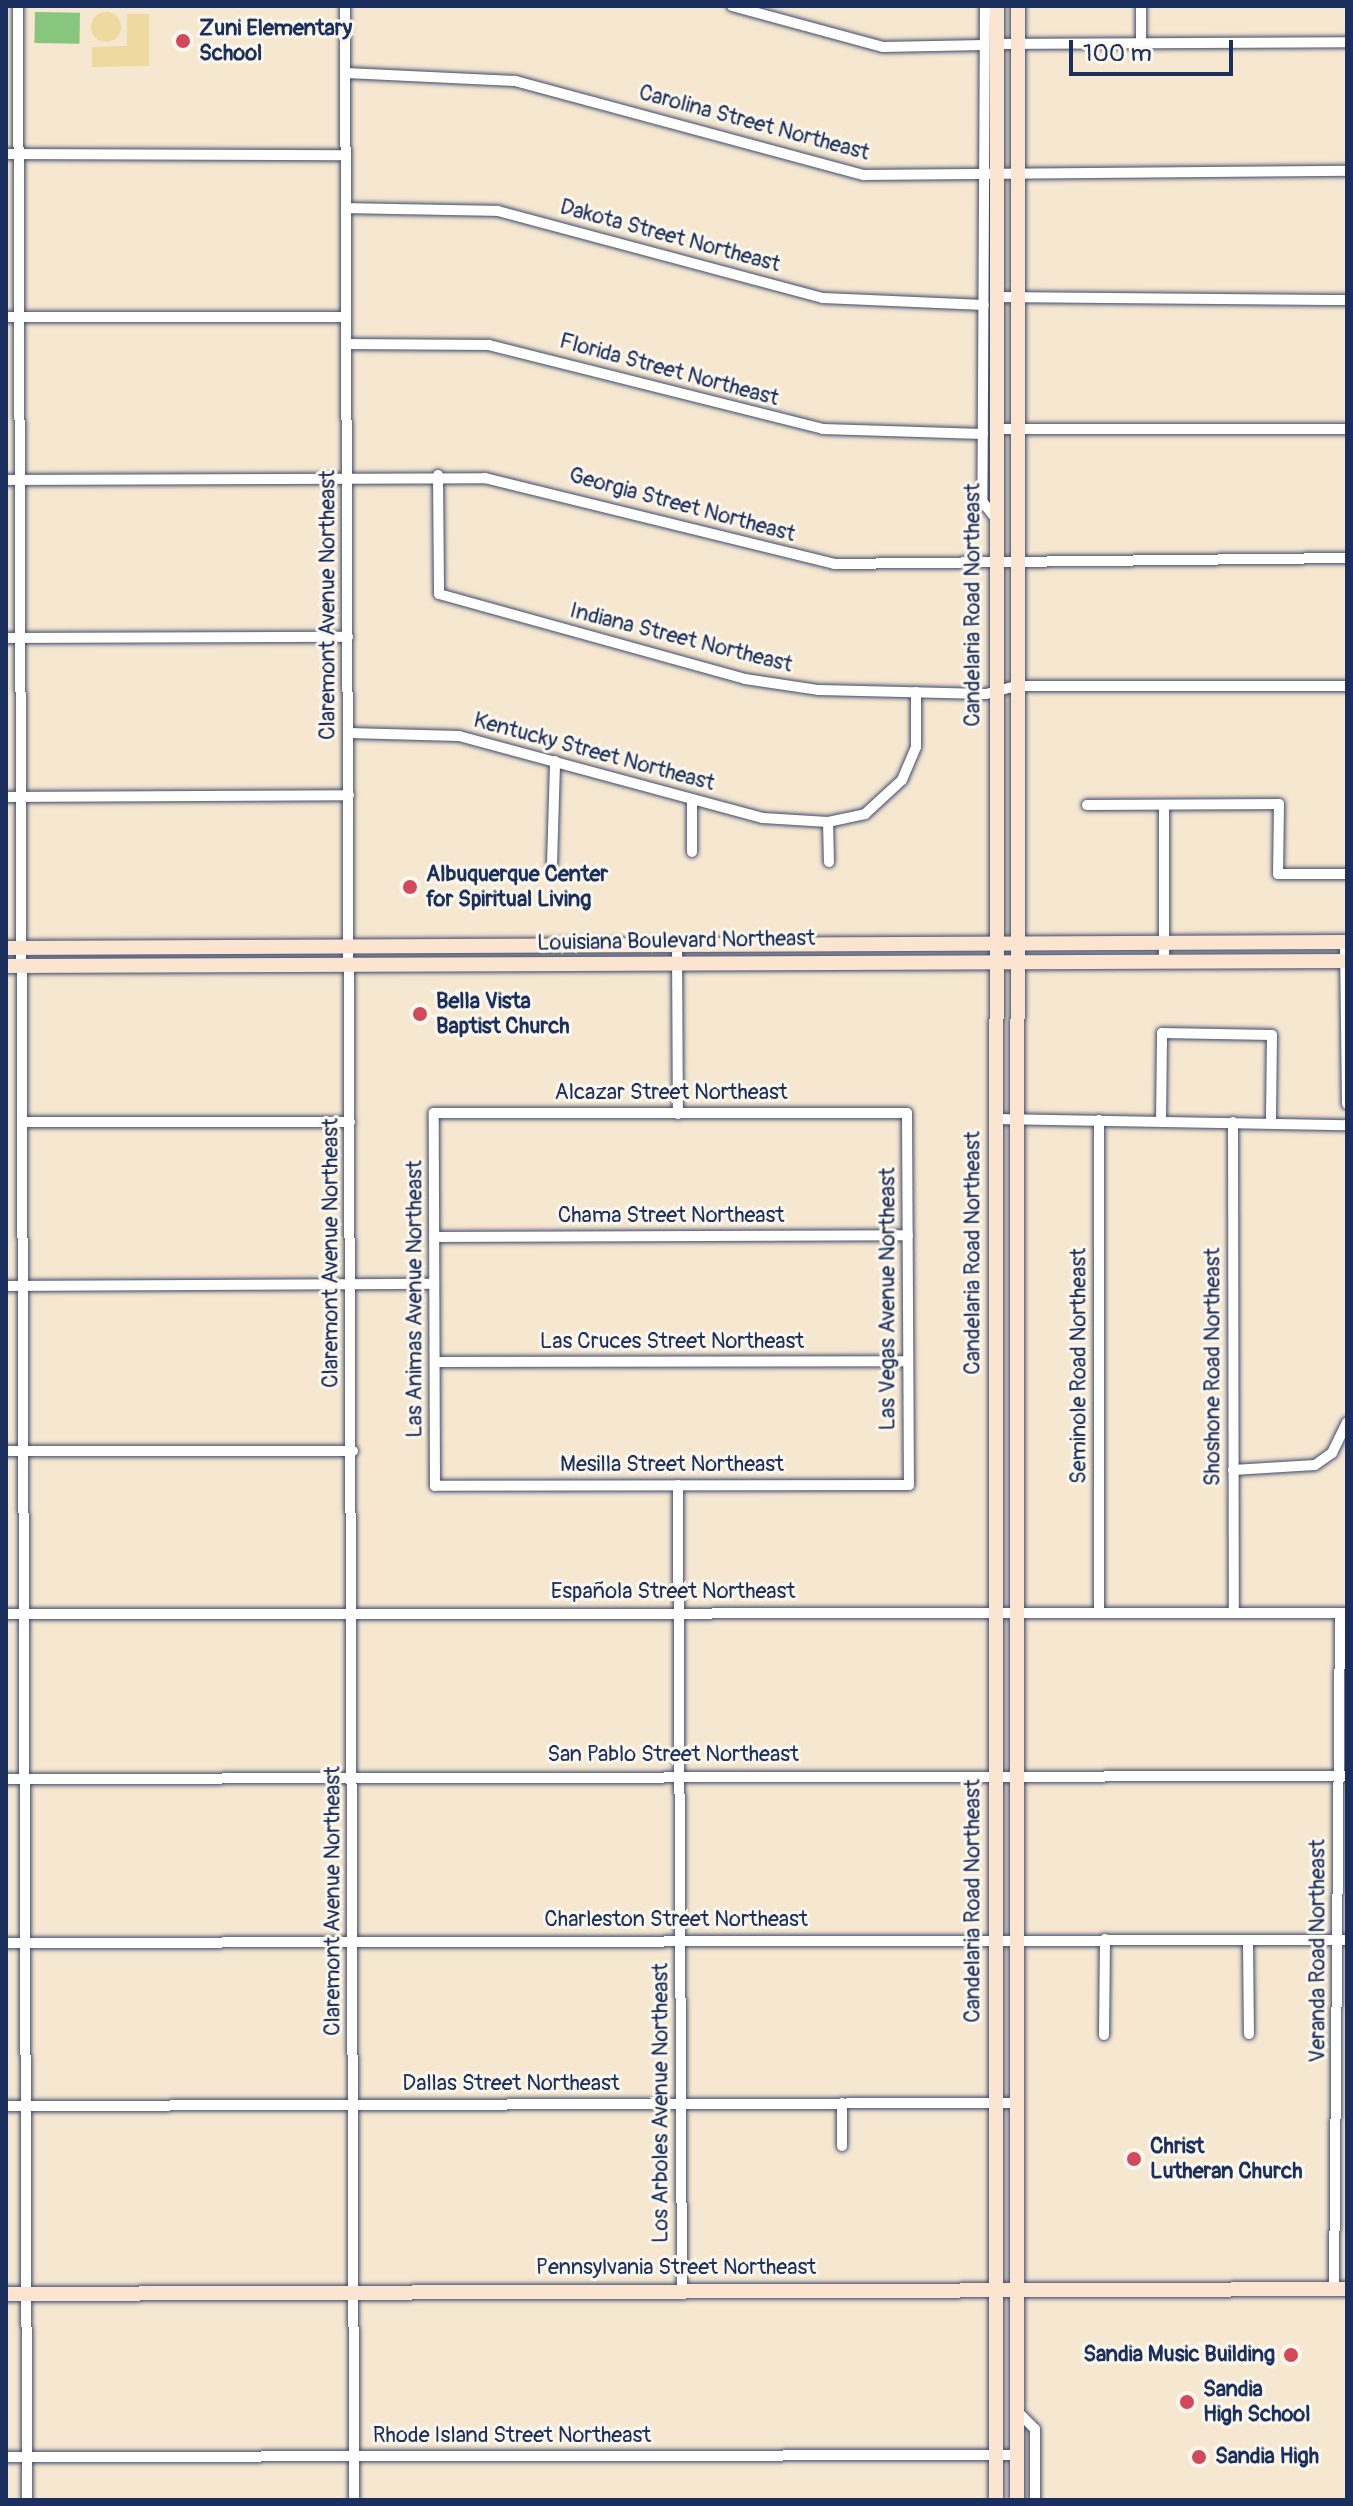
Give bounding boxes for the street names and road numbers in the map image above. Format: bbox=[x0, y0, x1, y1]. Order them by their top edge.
street label: Carolina Street Northeast bbox=[636, 80, 872, 166]
street label: Dakota Street Northeast bbox=[557, 194, 783, 278]
street label: Florida Street Northeast bbox=[557, 328, 781, 412]
street label: Georgia Street Northeast bbox=[566, 462, 798, 548]
street label: Claremont Avenue Northeast bbox=[315, 470, 341, 740]
street label: Candelaria Road Northeast bbox=[960, 483, 986, 727]
street label: Indiana Street Northeast bbox=[567, 598, 795, 678]
street label: Kentucky Street Northeast bbox=[471, 707, 717, 797]
street label: Louisiana Boulevard Northeast bbox=[537, 925, 815, 957]
street label: Alcazar Street Northeast bbox=[554, 1080, 788, 1106]
street label: Claremont Avenue Northeast bbox=[318, 1118, 344, 1388]
street label: Candelaria Road Northeast bbox=[960, 1131, 986, 1375]
street label: Las Animas Avenue Northeast bbox=[402, 1160, 428, 1438]
street label: Las Vegas Avenue Northeast bbox=[875, 1167, 901, 1431]
street label: Chama Street Northeast bbox=[558, 1203, 784, 1229]
street label: Seminole Road Northeast bbox=[1066, 1248, 1092, 1484]
street label: Shoshone Road Northeast bbox=[1200, 1248, 1226, 1486]
street label: Las Cruces Street Northeast bbox=[540, 1329, 804, 1355]
street label: Mesilla Street Northeast bbox=[560, 1452, 784, 1478]
street label: Española Street Northeast bbox=[551, 1579, 795, 1605]
street label: San Pablo Street Northeast bbox=[547, 1742, 799, 1768]
street label: Claremont Avenue Northeast bbox=[320, 1766, 346, 2036]
street label: Candelaria Road Northeast bbox=[960, 1779, 986, 2023]
street label: Veranda Road Northeast bbox=[1305, 1839, 1331, 2063]
street label: Charleston Street Northeast bbox=[544, 1907, 808, 1933]
street label: Los Arboles Avenue Northeast bbox=[648, 1963, 674, 2243]
street label: Dallas Street Northeast bbox=[402, 2071, 620, 2097]
street label: Pennsylvania Street Northeast bbox=[536, 2255, 816, 2281]
street label: Rhode Island Street Northeast bbox=[373, 2423, 651, 2449]

